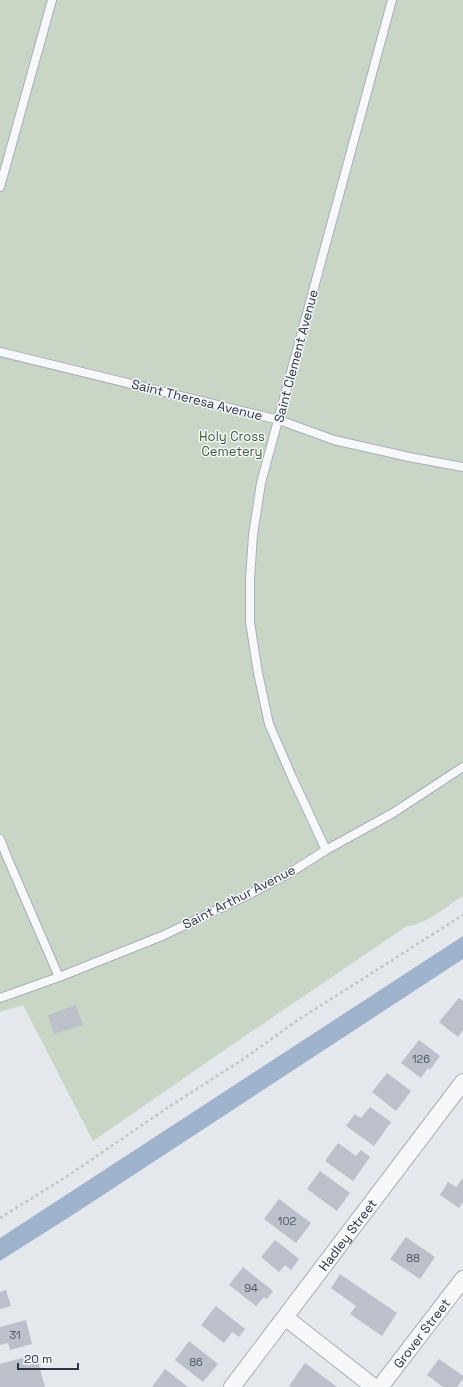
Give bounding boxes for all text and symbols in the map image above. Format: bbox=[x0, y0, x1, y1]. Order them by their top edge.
street label: Saint Clement Avenue bbox=[270, 288, 322, 424]
street label: Saint Theresa Avenue bbox=[130, 375, 264, 425]
park label: Holy Cross Cemetery bbox=[199, 428, 265, 460]
street label: Saint Arthur Avenue bbox=[180, 861, 298, 933]
house number: 126 bbox=[412, 1052, 430, 1066]
street label: Hadley Street bbox=[315, 1195, 380, 1274]
house number: 102 bbox=[278, 1214, 297, 1228]
house number: 88 bbox=[406, 1251, 420, 1265]
house number: 94 bbox=[244, 1281, 258, 1295]
street label: Grover Street bbox=[389, 1295, 454, 1371]
house number: 31 bbox=[9, 1328, 21, 1342]
scale bar bbox=[18, 1345, 78, 1371]
text: 20 m bbox=[24, 1351, 52, 1367]
house number: 86 bbox=[189, 1355, 203, 1369]

